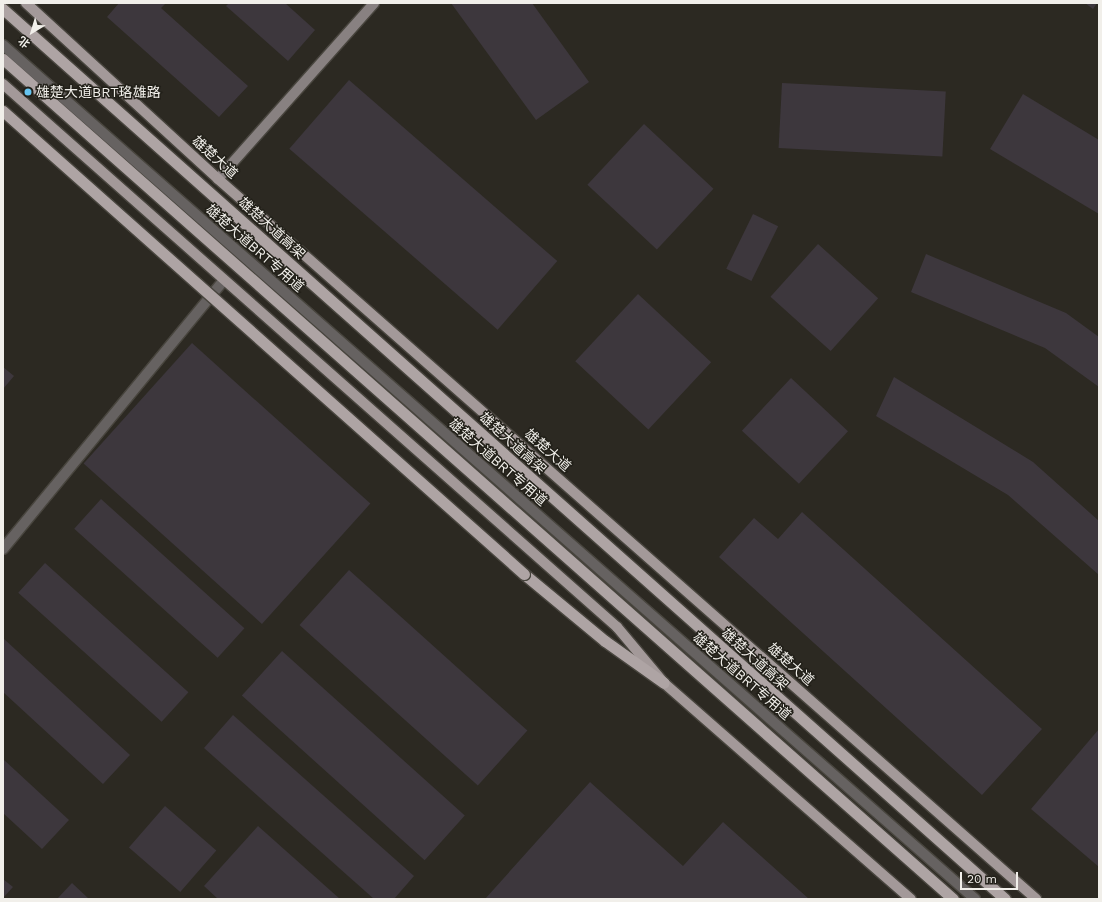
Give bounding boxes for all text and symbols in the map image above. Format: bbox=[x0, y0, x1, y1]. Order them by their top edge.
north arrow bbox=[12, 12, 52, 52]
text: 北 bbox=[16, 33, 33, 50]
place label: 雄楚大道BRT珞雄路 bbox=[36, 84, 161, 100]
marker: 雄楚大道BRT珞雄路 bbox=[23, 87, 33, 97]
street label: 雄楚大道 bbox=[189, 132, 241, 182]
street label: 雄楚大道高架 bbox=[235, 194, 309, 262]
street label: 雄楚大道BRT专用道 bbox=[202, 201, 308, 295]
street label: 雄楚大道高架 bbox=[476, 409, 550, 477]
street label: 雄楚大道BRT专用道 bbox=[445, 415, 551, 509]
street label: 雄楚大道 bbox=[521, 425, 575, 475]
street label: 雄楚大道高架 bbox=[718, 625, 792, 693]
street label: 雄楚大道BRT专用道 bbox=[689, 629, 795, 723]
street label: 雄楚大道 bbox=[764, 639, 818, 689]
scale bar bbox=[962, 864, 1020, 890]
text: 20 m bbox=[967, 872, 997, 886]

